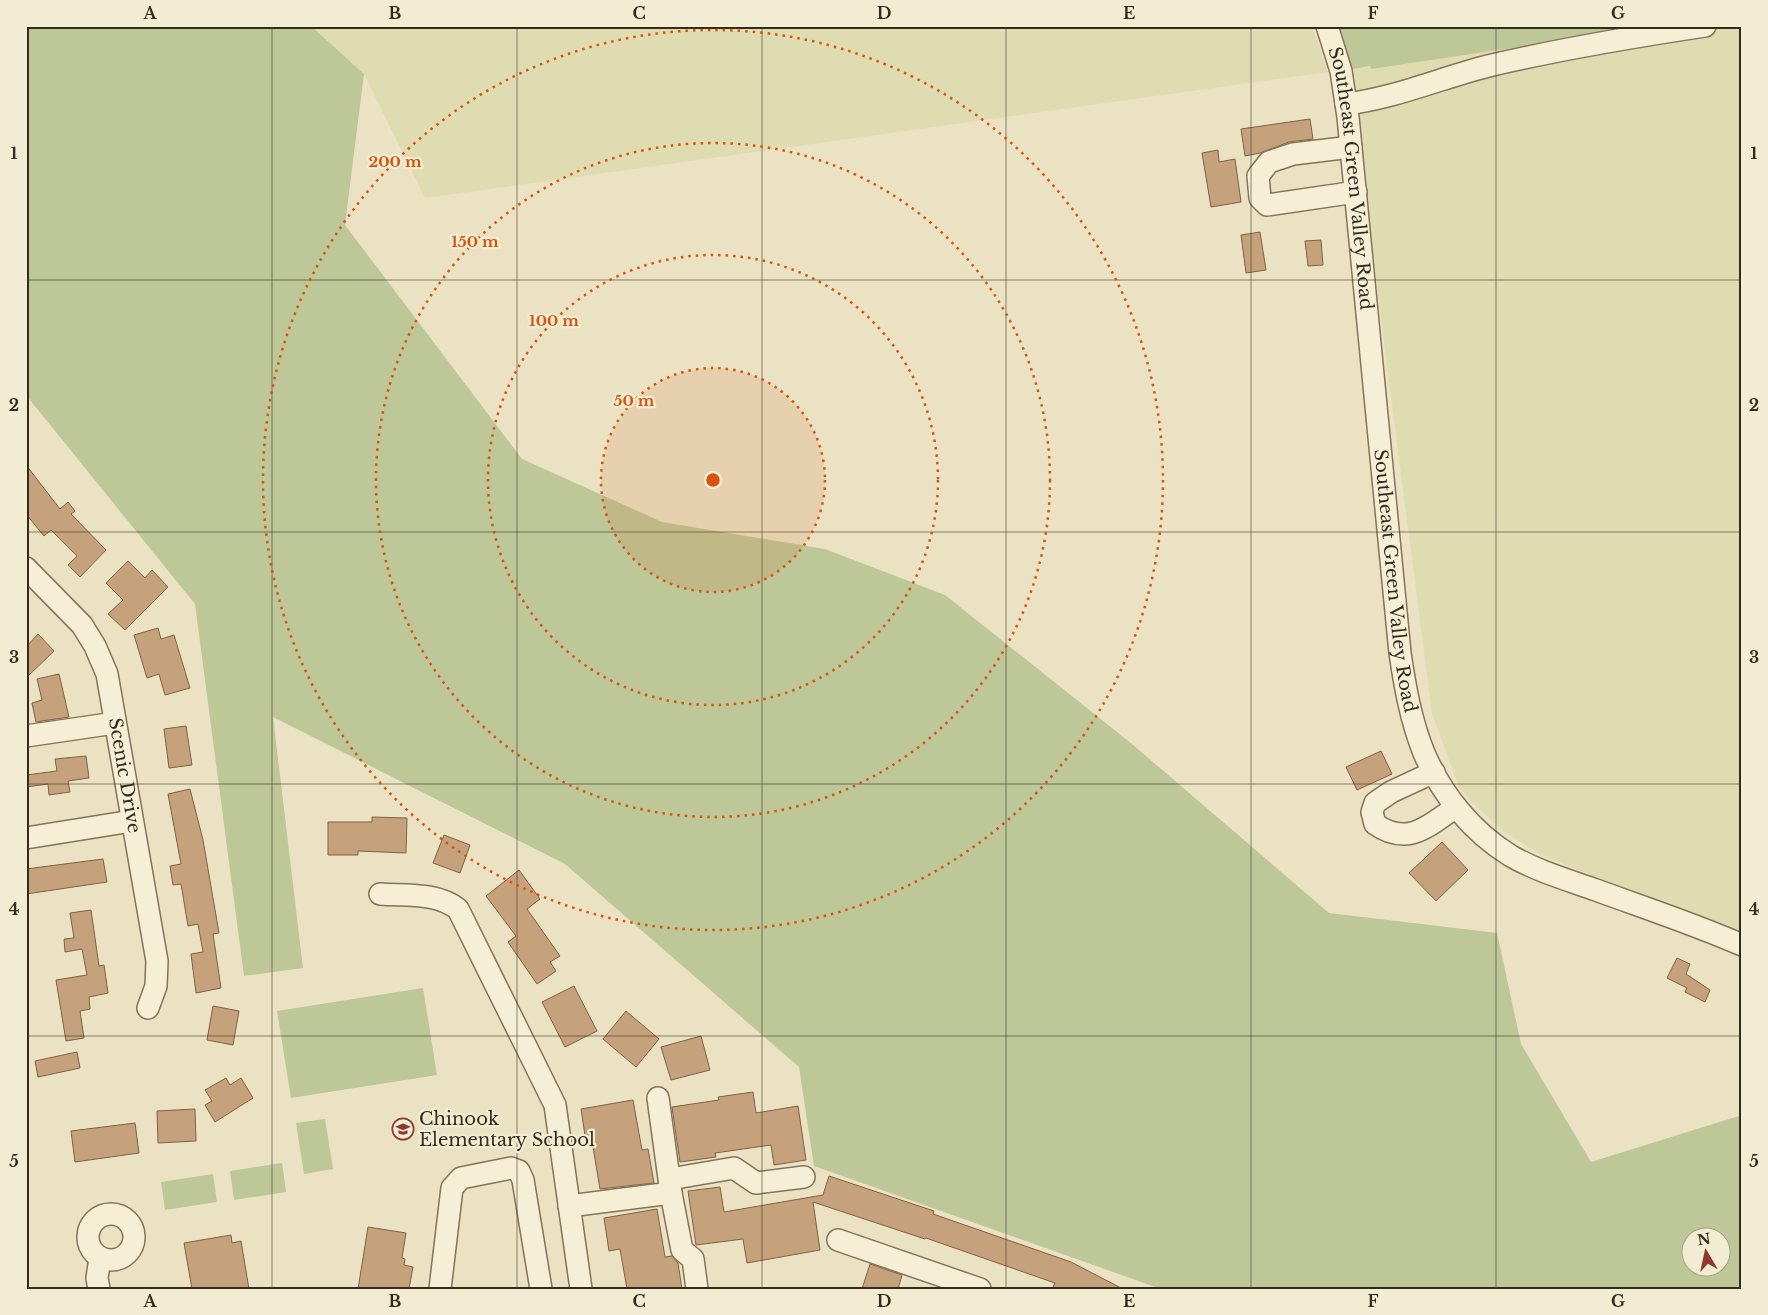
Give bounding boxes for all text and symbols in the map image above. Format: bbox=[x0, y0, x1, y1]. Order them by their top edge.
text: A bbox=[143, 3, 158, 23]
text: B bbox=[389, 3, 402, 23]
text: C bbox=[632, 3, 646, 23]
text: D bbox=[877, 3, 891, 23]
text: E bbox=[1123, 3, 1135, 23]
text: F bbox=[1367, 3, 1379, 23]
text: G bbox=[1611, 3, 1625, 23]
street label: Southeast Green Valley Road bbox=[1323, 44, 1378, 311]
text: 1 bbox=[11, 143, 18, 163]
text: 1 bbox=[1751, 143, 1758, 163]
text: 200 m bbox=[369, 152, 422, 171]
text: 150 m bbox=[451, 232, 499, 251]
text: 100 m bbox=[529, 311, 579, 330]
text: 50 m bbox=[614, 391, 655, 410]
text: 2 bbox=[9, 395, 19, 415]
text: 2 bbox=[1749, 395, 1759, 415]
street label: Southeast Green Valley Road bbox=[1369, 448, 1422, 715]
centre of rings bbox=[704, 471, 722, 489]
text: 3 bbox=[9, 647, 19, 667]
text: 3 bbox=[1749, 647, 1759, 667]
street label: Scenic Drive bbox=[104, 716, 145, 835]
text: 4 bbox=[9, 899, 19, 919]
text: 4 bbox=[1749, 899, 1759, 919]
place label: Chinook Elementary School bbox=[419, 1108, 595, 1151]
school or university icon: Chinook Elementary School bbox=[391, 1117, 415, 1141]
text: 5 bbox=[9, 1151, 19, 1171]
text: 5 bbox=[1749, 1151, 1759, 1171]
north arrow bbox=[1680, 1228, 1730, 1278]
text: N bbox=[1696, 1229, 1712, 1249]
text: A bbox=[143, 1291, 158, 1311]
text: B bbox=[389, 1291, 402, 1311]
text: C bbox=[632, 1291, 646, 1311]
text: D bbox=[877, 1291, 891, 1311]
text: E bbox=[1123, 1291, 1135, 1311]
text: F bbox=[1367, 1291, 1379, 1311]
text: G bbox=[1611, 1291, 1625, 1311]

